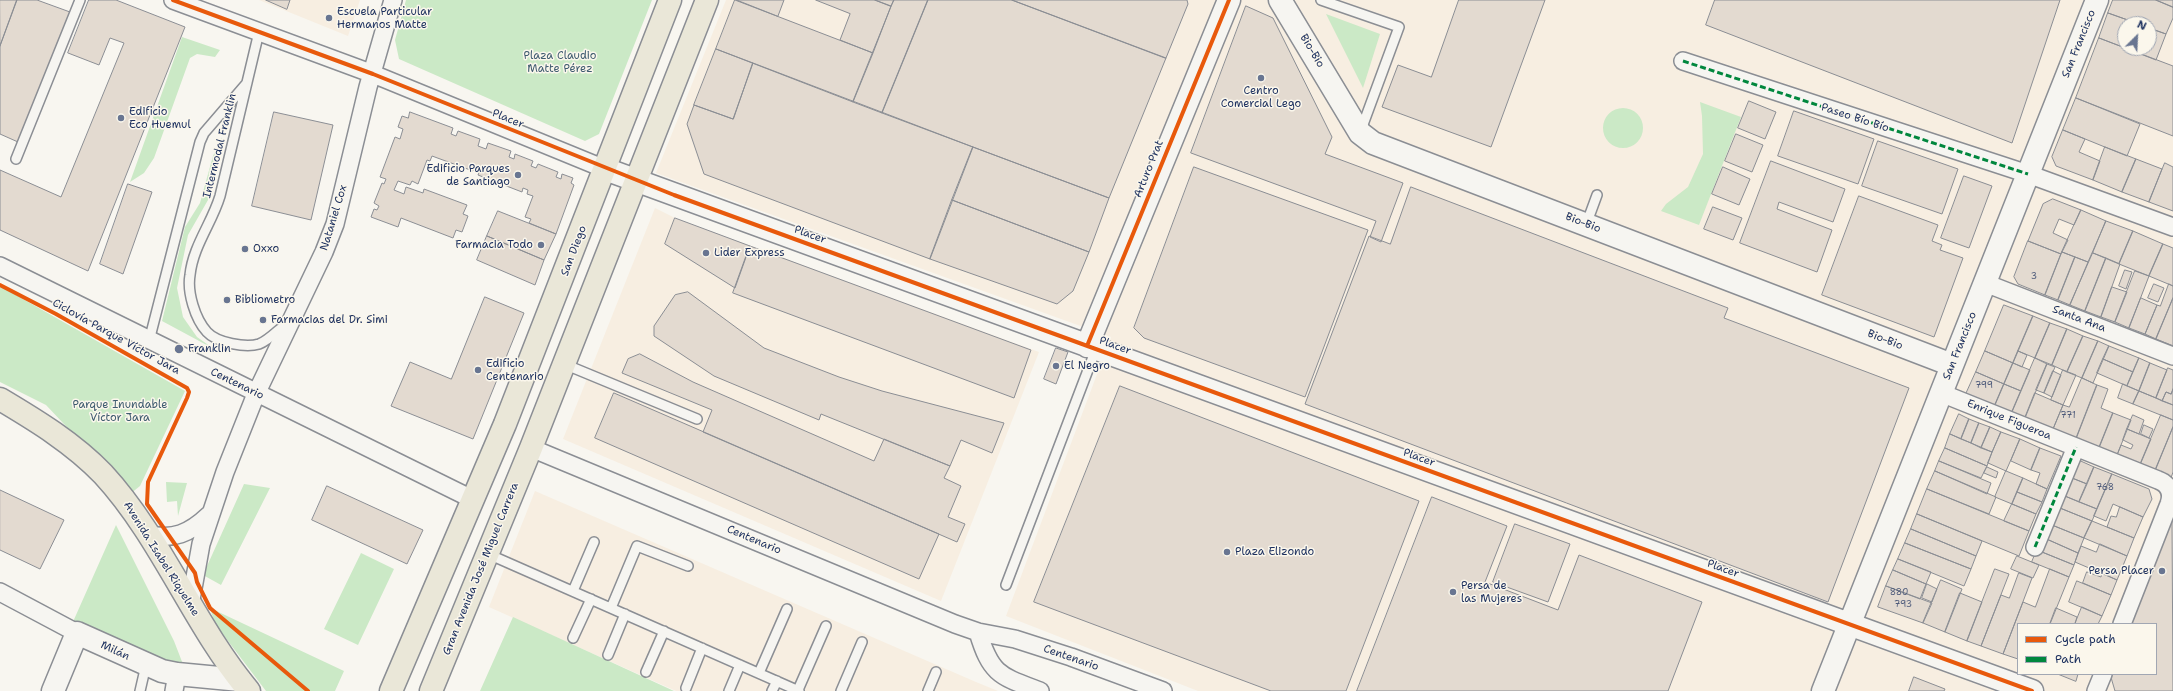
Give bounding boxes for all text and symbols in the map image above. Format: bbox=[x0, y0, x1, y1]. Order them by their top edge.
place label: Escuela Particular Hermanos Matte bbox=[337, 5, 432, 31]
street label: San Francisco bbox=[2059, 8, 2099, 80]
marker: Escuela Particular Hermanos Matte bbox=[324, 13, 334, 23]
north arrow bbox=[2117, 16, 2157, 56]
text: N bbox=[2135, 17, 2149, 34]
street label: Bio-Bio bbox=[1297, 32, 1327, 70]
park label: Plaza Claudio Matte Pérez bbox=[524, 49, 596, 75]
marker: Centro Comercial Lego bbox=[1256, 73, 1266, 83]
place label: Centro Comercial Lego bbox=[1221, 84, 1301, 110]
street label: Intermodal Franklin bbox=[201, 92, 239, 200]
street label: Paseo Bío Bío bbox=[1819, 101, 1891, 135]
place label: Edificio Eco Huemul bbox=[129, 105, 191, 131]
street label: Placer bbox=[490, 107, 526, 131]
marker: Edificio Eco Huemul bbox=[116, 113, 126, 123]
street label: Arturo Prat bbox=[1131, 138, 1167, 200]
place label: Edificio Parques de Santiago bbox=[427, 162, 510, 188]
marker: Edificio Parques de Santiago bbox=[513, 170, 523, 180]
street label: Nataniel Cox bbox=[318, 184, 350, 252]
street label: Bio-Bio bbox=[1563, 210, 1603, 236]
street label: Placer bbox=[792, 223, 828, 247]
street label: San Diego bbox=[558, 224, 590, 278]
place label: Farmacia Todo bbox=[455, 238, 533, 252]
marker: Farmacia Todo bbox=[536, 240, 546, 250]
place label: Oxxo bbox=[253, 242, 279, 256]
marker: Oxxo bbox=[240, 244, 250, 254]
place label: Lider Express bbox=[714, 246, 785, 260]
marker: Lider Express bbox=[701, 248, 711, 258]
house number: 3 bbox=[2031, 272, 2037, 282]
place label: Bibliometro bbox=[235, 293, 295, 307]
marker: Bibliometro bbox=[222, 295, 232, 305]
street label: Ciclovía Parque Víctor Jara bbox=[50, 296, 182, 378]
street label: Santa Ana bbox=[2050, 303, 2108, 335]
street label: San Francisco bbox=[1940, 310, 1980, 382]
place label: Farmacias del Dr. Simi bbox=[271, 313, 388, 327]
marker: Farmacias del Dr. Simi bbox=[258, 315, 268, 325]
street label: Bio-Bio bbox=[1865, 327, 1905, 353]
street label: Placer bbox=[1097, 334, 1133, 358]
place label: Franklin bbox=[188, 342, 231, 356]
marker: Franklin bbox=[173, 343, 185, 355]
place label: Edificio Centenario bbox=[486, 357, 544, 383]
place label: El Negro bbox=[1064, 359, 1110, 373]
marker: El Negro bbox=[1051, 361, 1061, 371]
street label: Centenario bbox=[208, 365, 266, 403]
marker: Edificio Centenario bbox=[473, 365, 483, 375]
house number: 799 bbox=[1975, 381, 1993, 391]
street label: Enrique Figueroa bbox=[1965, 397, 2053, 443]
park label: Parque Inundable Víctor Jara bbox=[73, 398, 167, 424]
house number: 771 bbox=[2060, 411, 2076, 421]
street label: Placer bbox=[1401, 446, 1437, 470]
street label: Gran Avenida José Miguel Carrera bbox=[440, 481, 522, 657]
house number: 768 bbox=[2096, 483, 2114, 493]
street label: Avenida Isabel Riquelme bbox=[120, 499, 202, 619]
street label: Centenario bbox=[725, 523, 783, 557]
place label: Plaza Elizondo bbox=[1235, 545, 1314, 559]
marker: Plaza Elizondo bbox=[1222, 547, 1232, 557]
street label: Placer bbox=[1705, 557, 1741, 581]
place label: Persa Placer bbox=[2088, 564, 2154, 578]
marker: Persa Placer bbox=[2157, 566, 2167, 576]
place label: Persa de las Mujeres bbox=[1461, 579, 1522, 605]
marker: Persa de las Mujeres bbox=[1448, 587, 1458, 597]
house number: 880 bbox=[1890, 588, 1908, 598]
house number: 793 bbox=[1894, 600, 1912, 610]
legend bbox=[2017, 623, 2157, 675]
text: Cycle path bbox=[2055, 631, 2116, 647]
street label: Milán bbox=[98, 639, 132, 663]
street label: Centenario bbox=[1042, 642, 1100, 674]
text: Path bbox=[2055, 651, 2081, 667]

